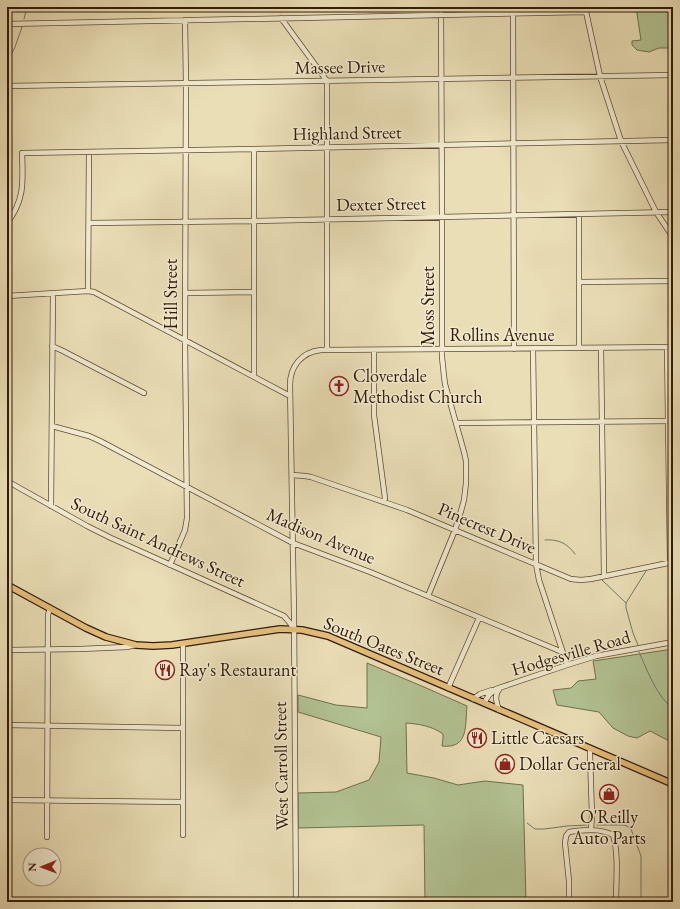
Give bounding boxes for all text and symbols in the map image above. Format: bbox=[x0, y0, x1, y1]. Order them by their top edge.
street label: Massee Drive bbox=[295, 54, 385, 79]
street label: Highland Street bbox=[292, 120, 402, 145]
street label: Dexter Street bbox=[336, 191, 426, 216]
street label: Hill Street bbox=[159, 258, 182, 329]
street label: Moss Street bbox=[416, 266, 439, 346]
street label: Rollins Avenue bbox=[449, 323, 555, 346]
place label: Cloverdale Methodist Church bbox=[353, 364, 482, 408]
church icon: Cloverdale Methodist Church bbox=[328, 375, 350, 397]
street label: South Saint Andrews Street bbox=[68, 491, 249, 592]
street label: Pinecrest Drive bbox=[435, 497, 540, 559]
street label: Madison Avenue bbox=[263, 502, 379, 569]
street label: South Oates Street bbox=[321, 611, 448, 680]
street label: Hodgesville Road bbox=[509, 624, 634, 680]
place label: Ray's Restaurant bbox=[179, 658, 296, 681]
restaurant icon: Ray's Restaurant bbox=[154, 659, 176, 681]
street label: West Carroll Street bbox=[268, 701, 293, 831]
place label: Little Caesars bbox=[491, 726, 584, 749]
restaurant icon: Little Caesars bbox=[466, 727, 488, 749]
place label: Dollar General bbox=[519, 752, 621, 775]
shop icon: Dollar General bbox=[494, 753, 516, 775]
shop icon: O'Reilly Auto Parts bbox=[598, 783, 620, 805]
place label: O'Reilly Auto Parts bbox=[571, 805, 646, 849]
north arrow bbox=[22, 847, 62, 887]
text: N bbox=[25, 863, 39, 872]

